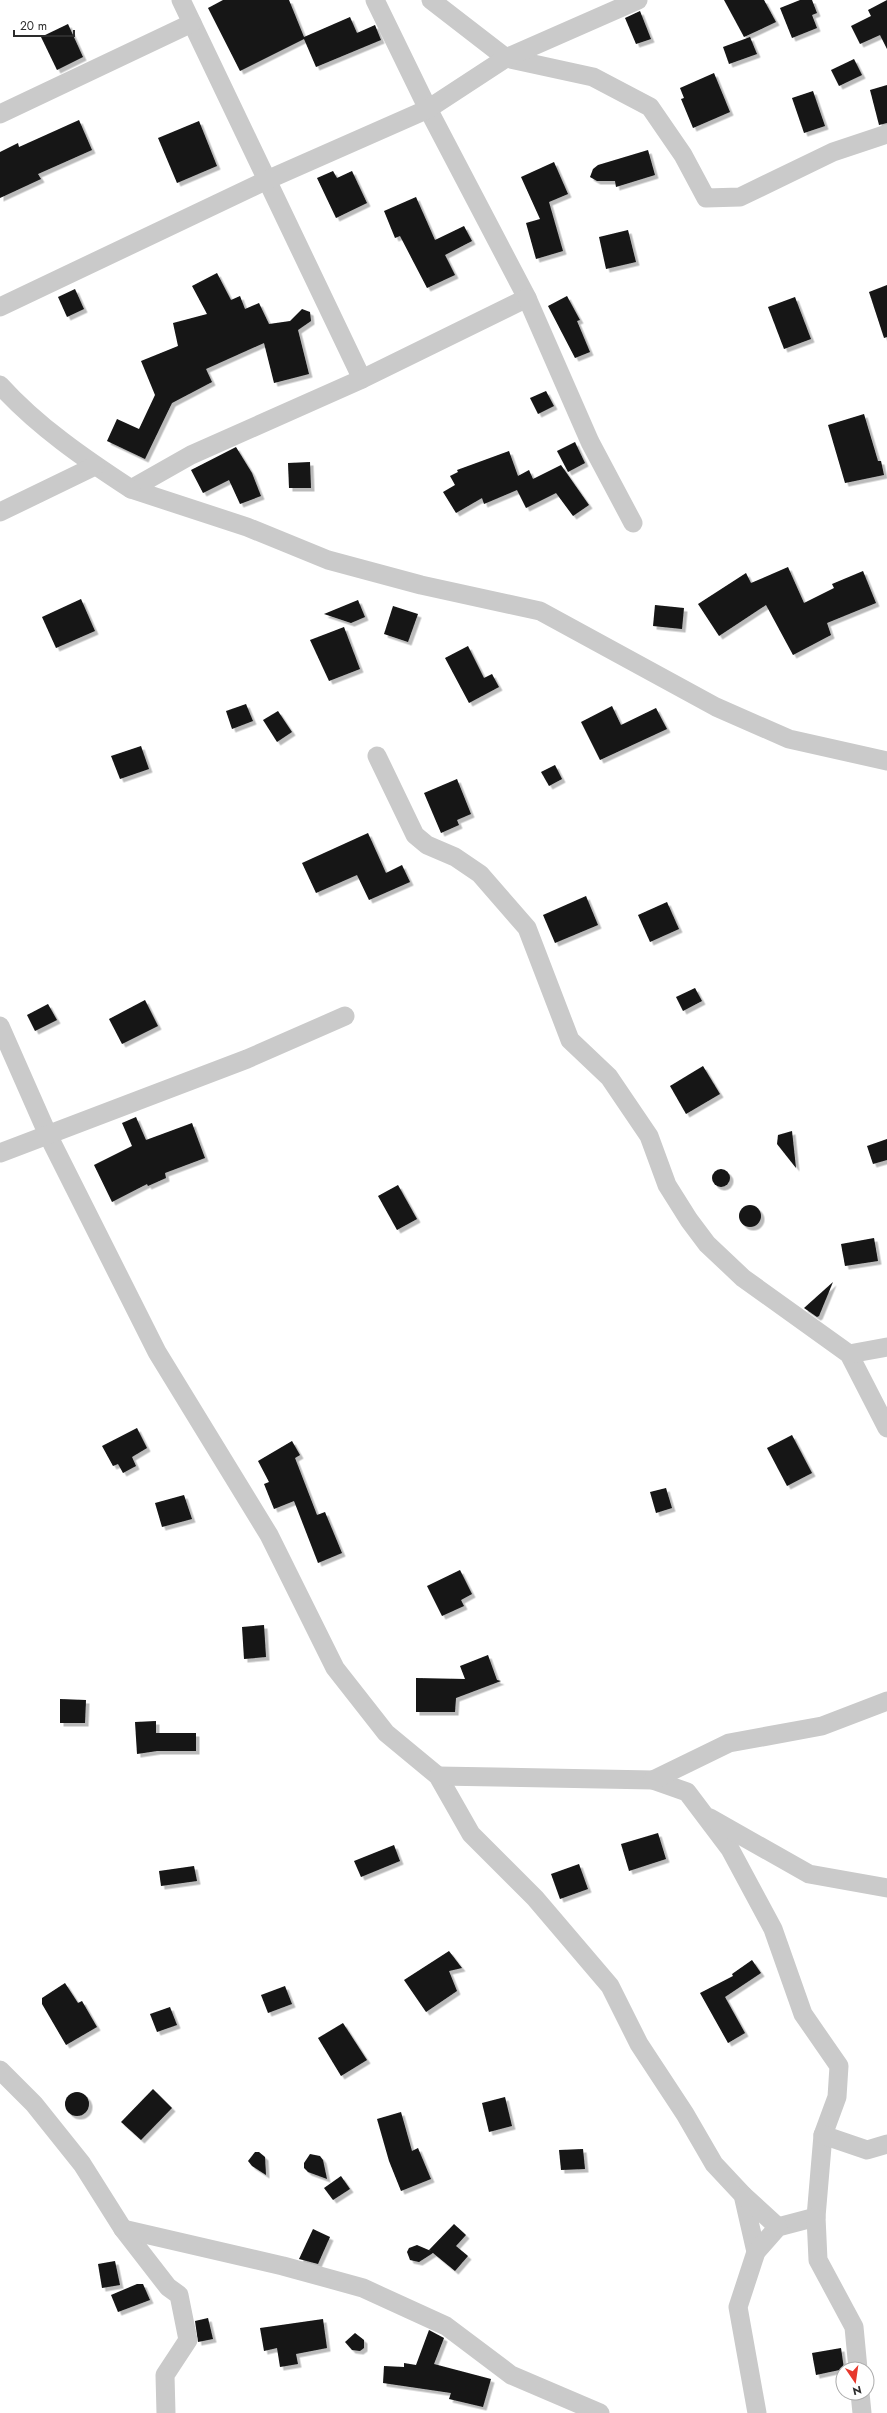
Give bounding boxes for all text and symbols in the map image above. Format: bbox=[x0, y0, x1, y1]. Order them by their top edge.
scale bar bbox=[14, 12, 74, 38]
text: 20 m bbox=[20, 17, 47, 35]
north arrow bbox=[835, 2361, 875, 2401]
text: N bbox=[851, 2382, 863, 2400]

